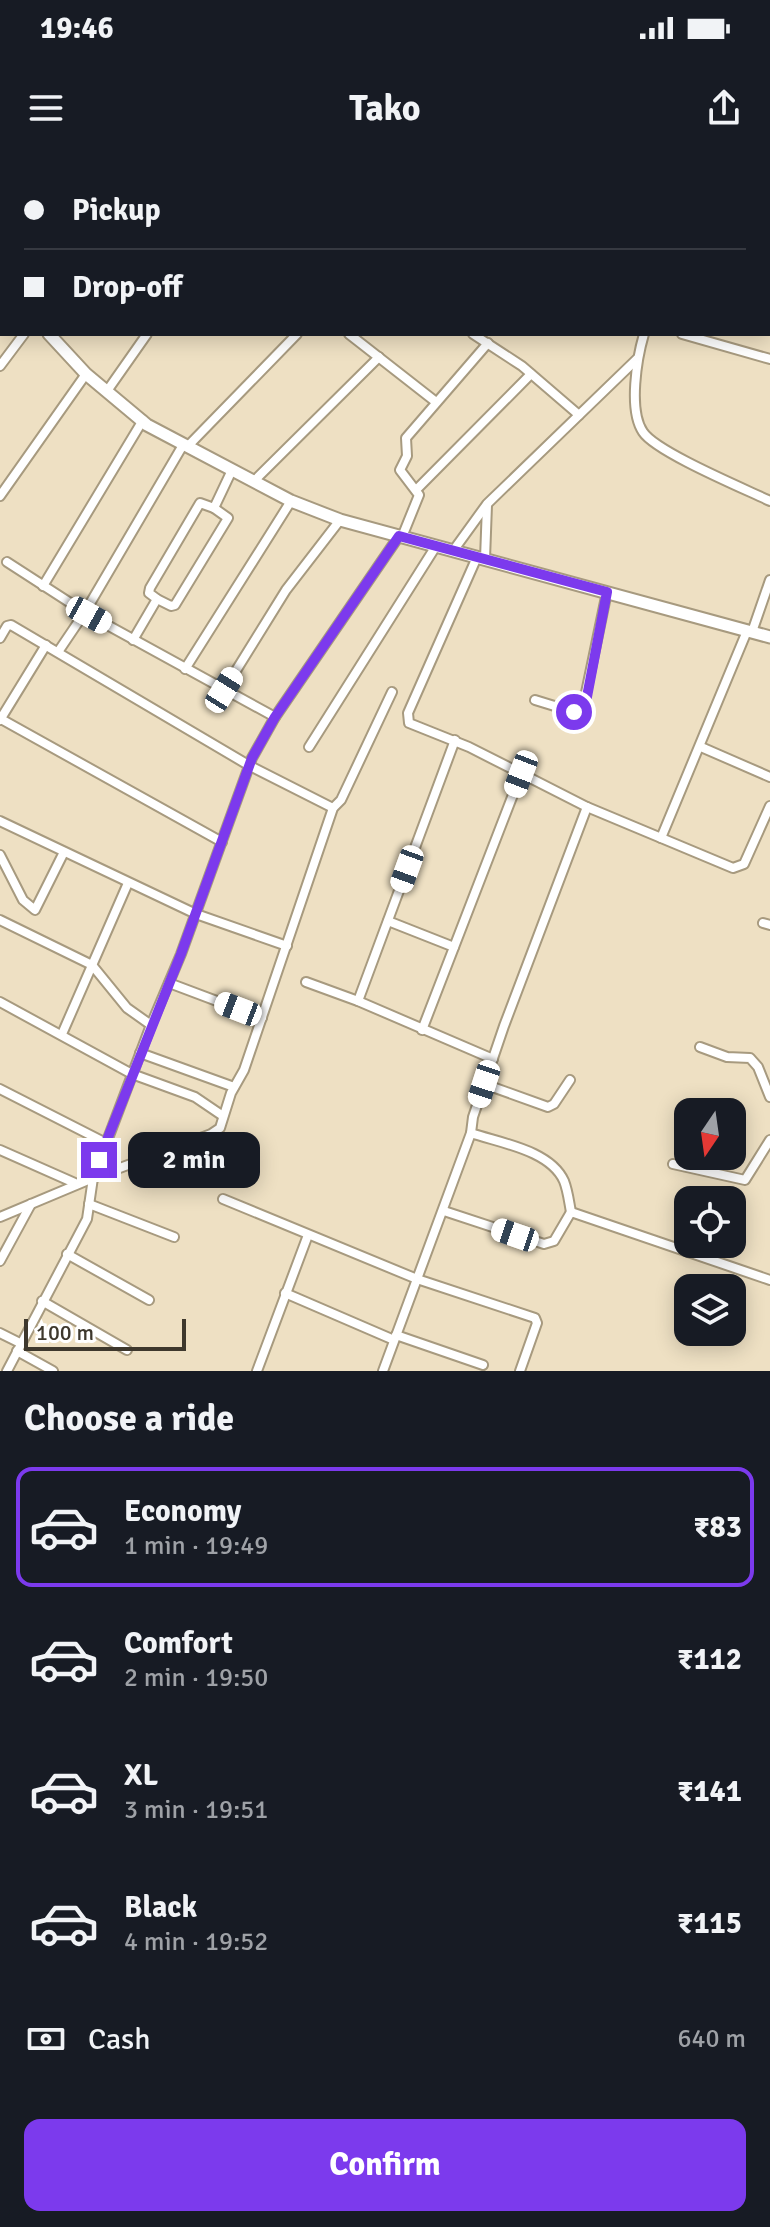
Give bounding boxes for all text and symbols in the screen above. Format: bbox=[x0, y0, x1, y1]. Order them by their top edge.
text: 19:46 bbox=[40, 10, 114, 47]
icon: menu bbox=[24, 86, 68, 130]
text: Tako bbox=[349, 86, 421, 131]
icon: share bbox=[702, 86, 746, 130]
text: Pickup bbox=[72, 192, 161, 229]
text: Drop-off bbox=[72, 269, 182, 306]
car bbox=[62, 593, 116, 637]
car bbox=[201, 663, 247, 717]
route start bbox=[556, 694, 592, 730]
car bbox=[501, 747, 541, 801]
car bbox=[388, 842, 426, 896]
car bbox=[211, 989, 265, 1029]
car bbox=[465, 1057, 503, 1111]
north arrow bbox=[674, 1098, 746, 1170]
map controls bbox=[674, 1098, 746, 1346]
callout: 2 min bbox=[127, 1132, 259, 1188]
route end bbox=[81, 1142, 117, 1178]
text: 2 min bbox=[163, 1144, 225, 1176]
button: locate bbox=[674, 1186, 746, 1258]
car bbox=[488, 1216, 542, 1254]
button: layers bbox=[674, 1274, 746, 1346]
scale bar bbox=[24, 1315, 186, 1351]
text: 100 m bbox=[36, 1319, 94, 1346]
text: Choose a ride bbox=[24, 1396, 234, 1441]
icon: car bbox=[28, 1491, 100, 1563]
text: Economy bbox=[124, 1493, 241, 1530]
text: ₹83 bbox=[693, 1509, 742, 1546]
text: 1 min · 19:49 bbox=[124, 1530, 268, 1562]
icon: car bbox=[28, 1623, 100, 1695]
text: Comfort bbox=[124, 1625, 233, 1662]
text: ₹112 bbox=[677, 1641, 742, 1678]
text: 2 min · 19:50 bbox=[124, 1662, 268, 1694]
icon: car bbox=[28, 1755, 100, 1827]
text: XL bbox=[124, 1757, 158, 1794]
text: ₹141 bbox=[677, 1773, 742, 1810]
text: 3 min · 19:51 bbox=[124, 1794, 268, 1826]
icon: car bbox=[28, 1887, 100, 1959]
text: Black bbox=[124, 1889, 197, 1926]
text: ₹115 bbox=[677, 1905, 742, 1942]
text: 4 min · 19:52 bbox=[124, 1926, 268, 1958]
icon: cash bbox=[24, 2017, 68, 2061]
text: Cash bbox=[88, 2021, 151, 2058]
text: 640 m bbox=[677, 2023, 746, 2055]
button: Confirm bbox=[24, 2119, 746, 2211]

